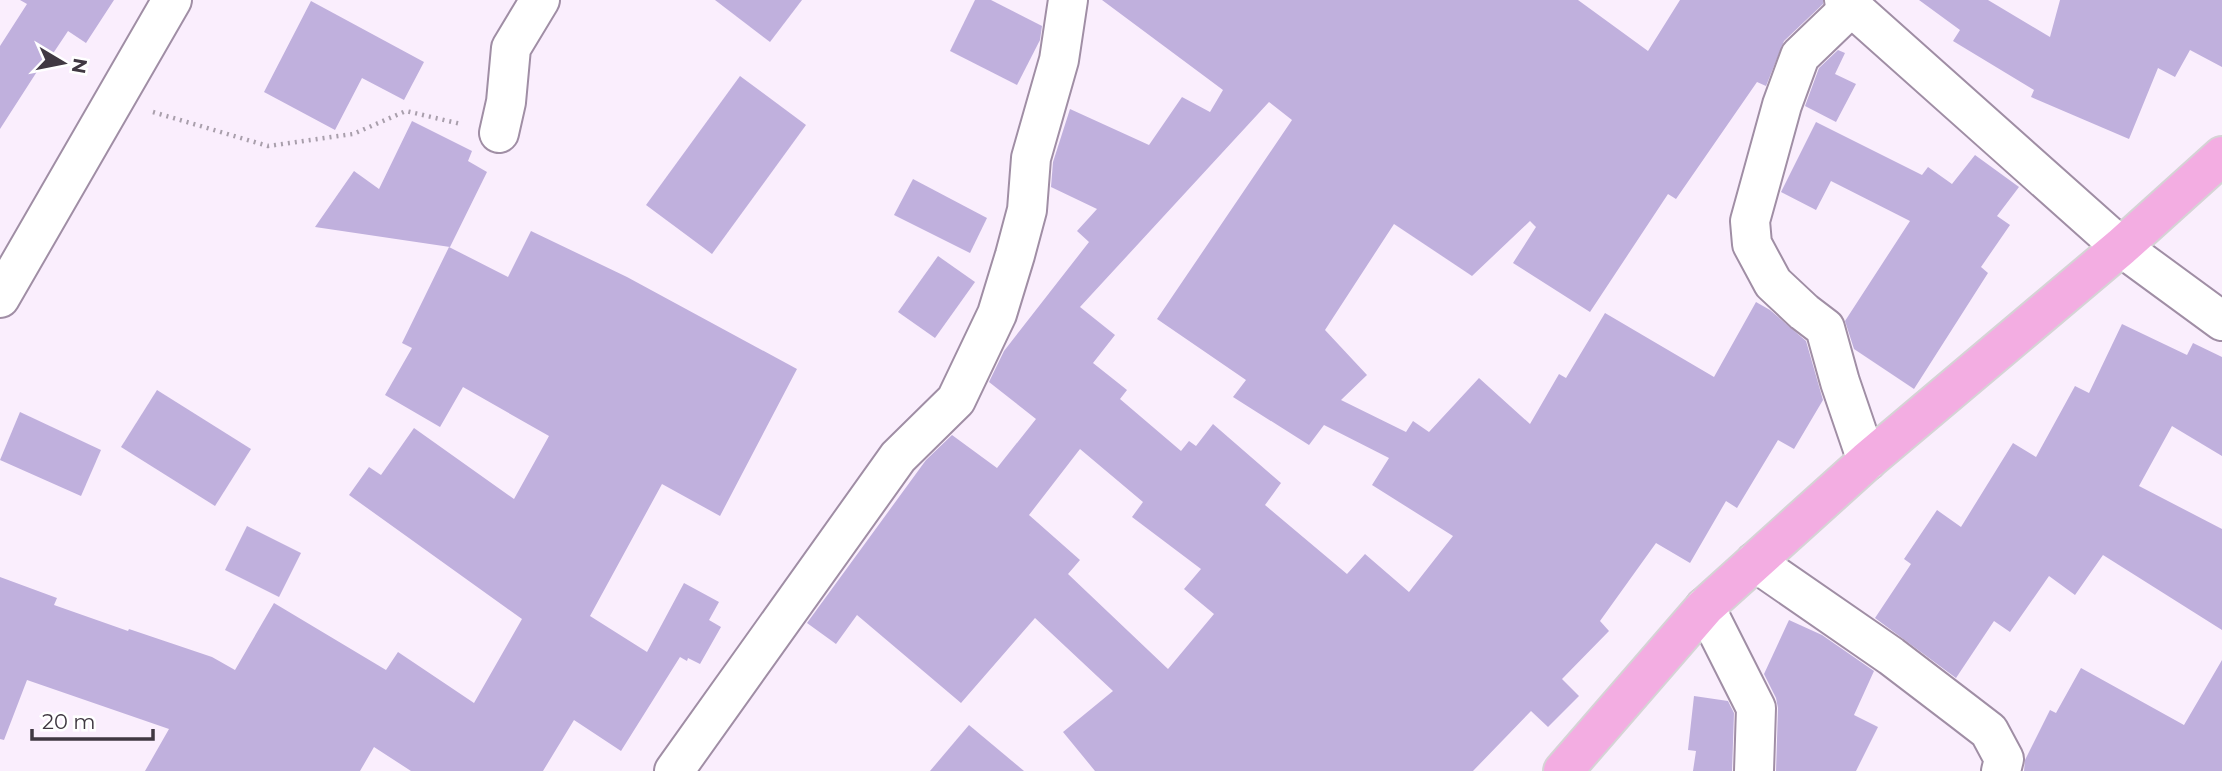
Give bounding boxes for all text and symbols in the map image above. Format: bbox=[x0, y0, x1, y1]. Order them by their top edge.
north arrow bbox=[28, 28, 98, 98]
text: N bbox=[67, 56, 92, 75]
scale bar bbox=[32, 698, 152, 742]
text: 20 m bbox=[42, 709, 96, 734]

